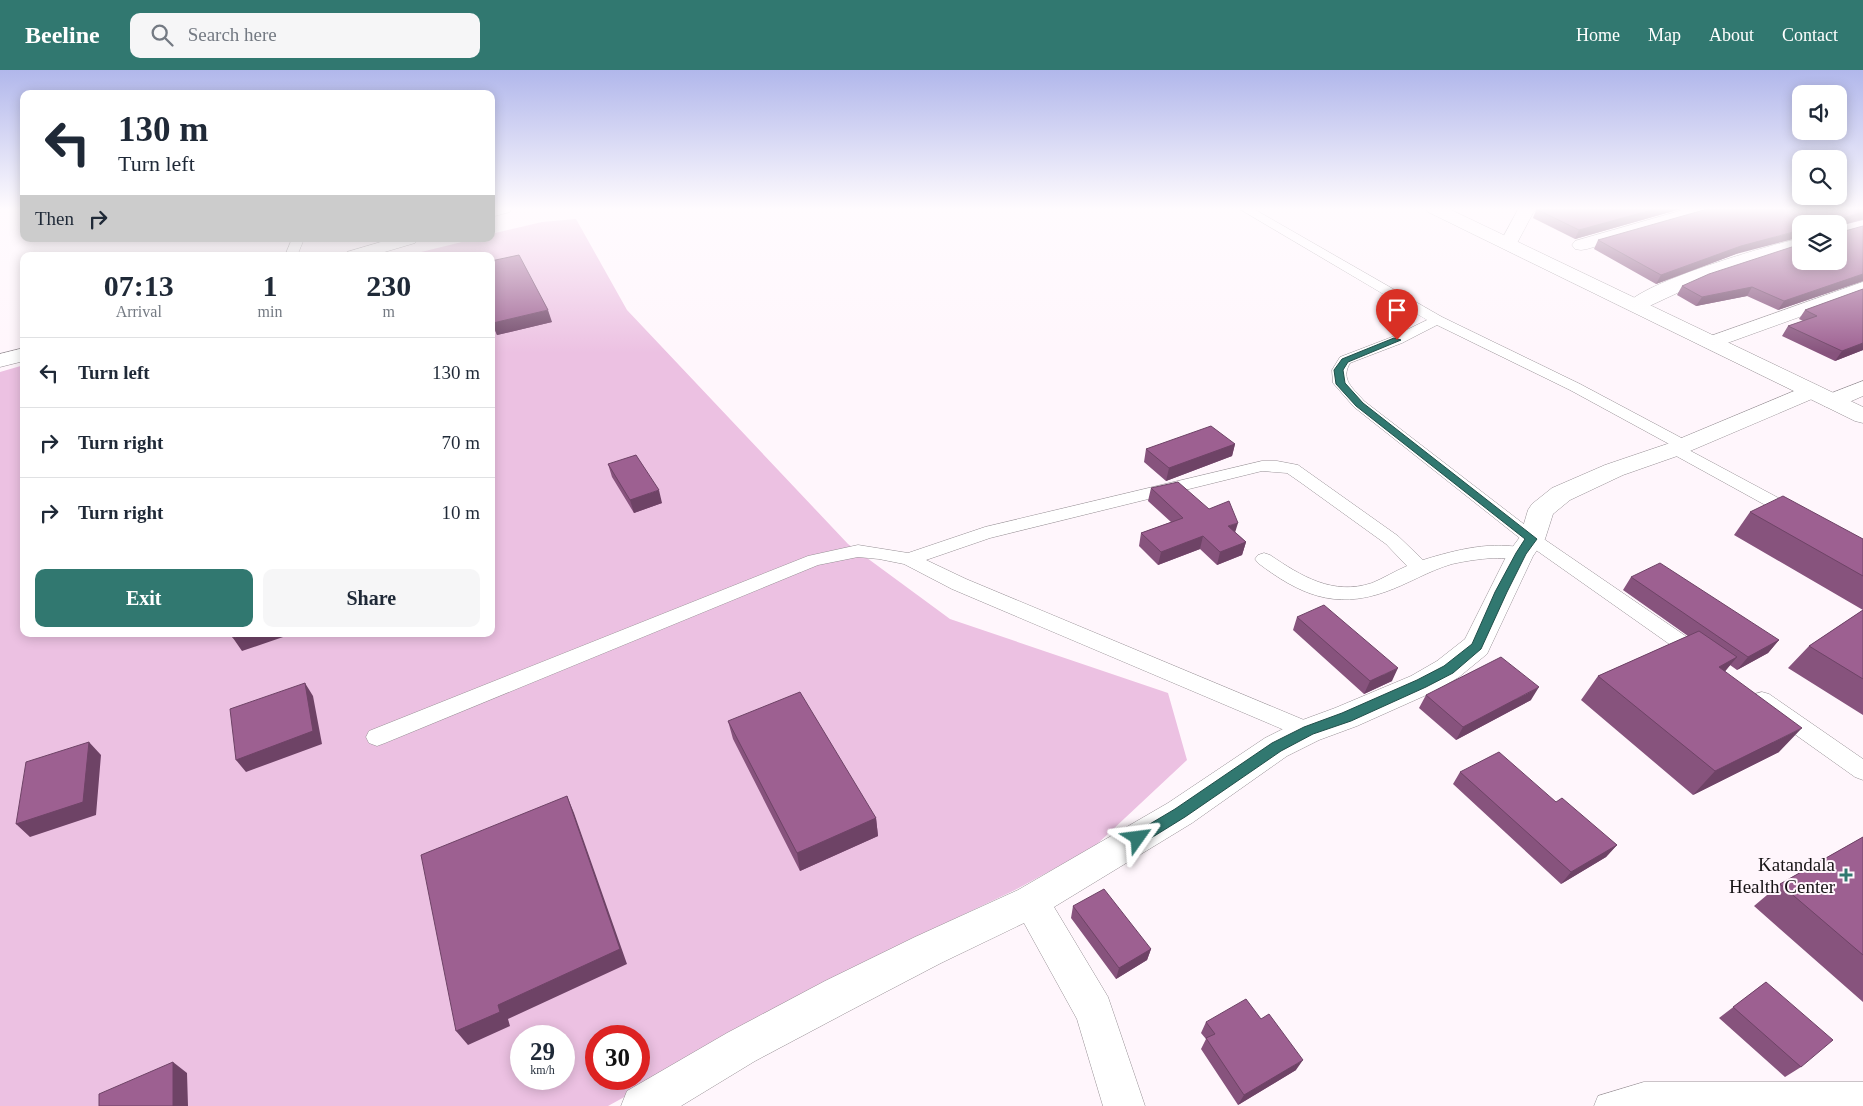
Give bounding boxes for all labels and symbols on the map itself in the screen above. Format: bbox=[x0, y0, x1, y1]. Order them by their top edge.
pin bbox=[1376, 289, 1418, 340]
position arrow bbox=[1111, 811, 1163, 863]
place label: Katandala Health Center bbox=[1729, 854, 1836, 897]
marker: Katandala Health Center bbox=[1839, 868, 1853, 882]
speed limit sign: 30 bbox=[585, 1025, 650, 1090]

